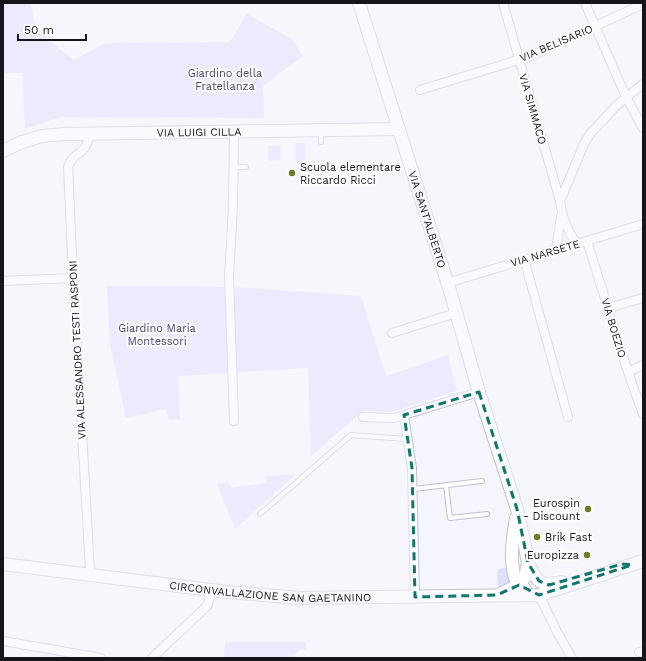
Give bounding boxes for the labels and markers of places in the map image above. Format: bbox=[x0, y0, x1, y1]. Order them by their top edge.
place label: Scuola elementare Riccardo Ricci bbox=[300, 161, 401, 187]
marker: Scuola elementare Riccardo Ricci bbox=[287, 168, 297, 178]
place label: Eurospin - Discount bbox=[523, 497, 580, 523]
marker: Eurospin - Discount bbox=[583, 504, 593, 514]
place label: Brik Fast bbox=[545, 531, 593, 544]
marker: Brik Fast bbox=[532, 532, 542, 542]
place label: Europizza bbox=[527, 549, 579, 562]
marker: Europizza bbox=[582, 550, 592, 560]

